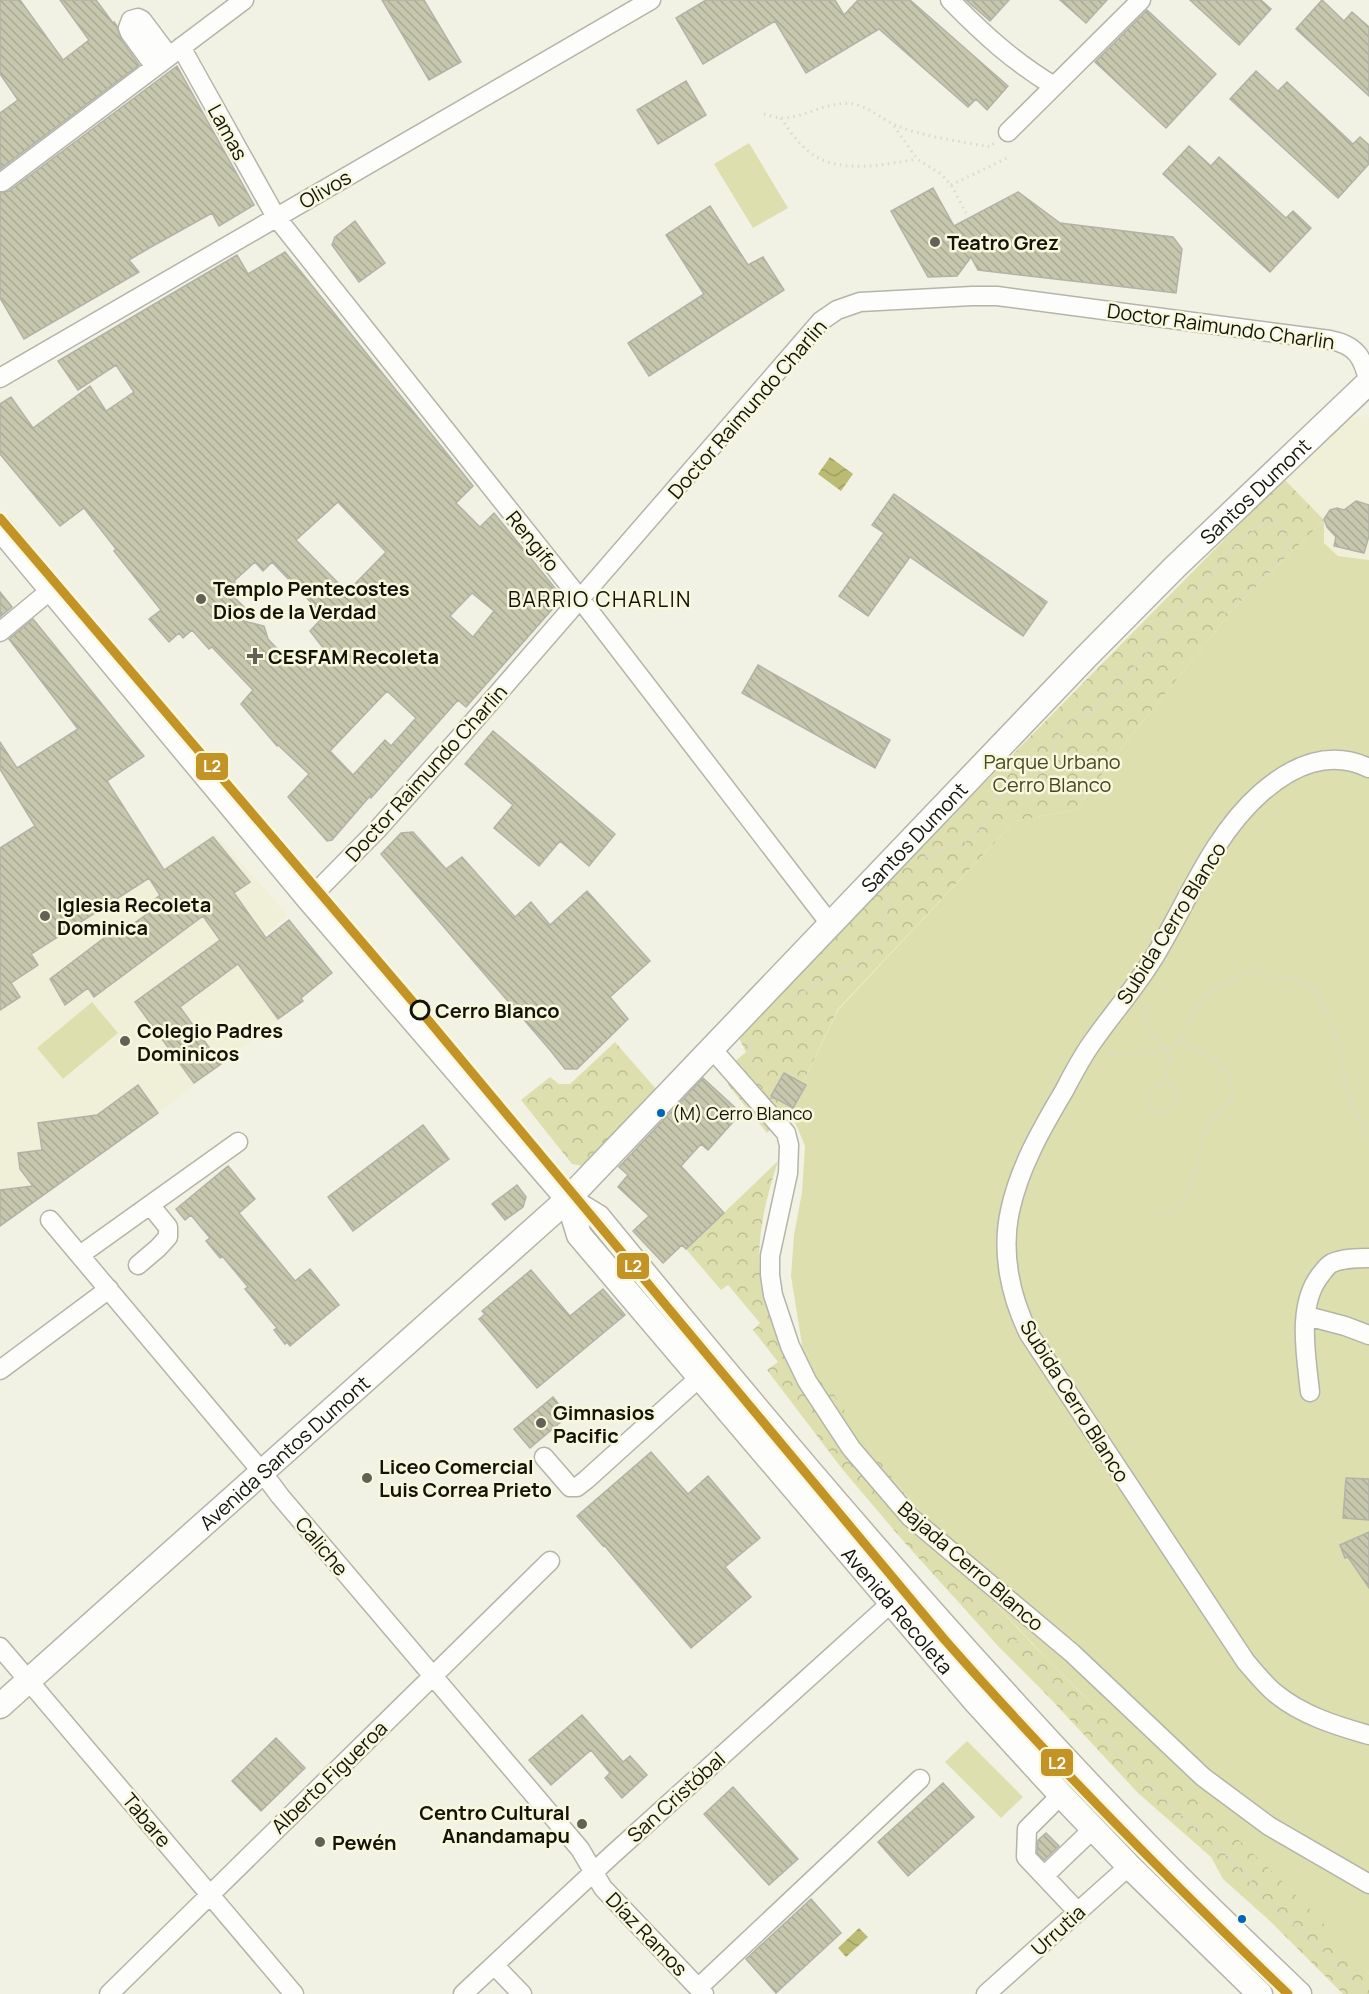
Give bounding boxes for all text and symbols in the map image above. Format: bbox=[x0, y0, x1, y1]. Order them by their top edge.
street label: Lamas bbox=[202, 99, 254, 165]
street label: Olivos bbox=[294, 163, 356, 215]
place label: Teatro Grez bbox=[947, 229, 1059, 256]
marker: Teatro Grez bbox=[928, 235, 942, 249]
street label: Doctor Raimundo Charlin bbox=[1106, 297, 1336, 355]
street label: Doctor Raimundo Charlin bbox=[662, 314, 832, 504]
street label: Santos Dumont bbox=[1194, 432, 1316, 550]
street label: Rengifo bbox=[500, 505, 566, 577]
place label: Templo Pentecostes Dios de la Verdad bbox=[213, 575, 410, 625]
district label: BARRIO CHARLIN bbox=[508, 585, 692, 613]
marker: Templo Pentecostes Dios de la Verdad bbox=[194, 592, 208, 606]
place label: CESFAM Recoleta bbox=[268, 643, 439, 670]
marker: CESFAM Recoleta bbox=[246, 647, 264, 665]
street label: Doctor Raimundo Charlin bbox=[339, 679, 513, 867]
park label: Parque Urbano Cerro Blanco bbox=[983, 748, 1121, 798]
line badge: L2 bbox=[195, 752, 229, 781]
text: L2 bbox=[203, 755, 221, 777]
street label: Santos Dumont bbox=[855, 776, 973, 898]
street label: Subida Cerro Blanco bbox=[1110, 837, 1232, 1009]
place label: Iglesia Recoleta Dominica bbox=[57, 891, 211, 941]
marker: Iglesia Recoleta Dominica bbox=[38, 909, 52, 923]
place label: Cerro Blanco bbox=[435, 997, 560, 1024]
marker: Cerro Blanco bbox=[410, 1000, 430, 1020]
place label: Colegio Padres Dominicos bbox=[137, 1017, 283, 1067]
marker: Colegio Padres Dominicos bbox=[118, 1034, 132, 1048]
place label: (M) Cerro Blanco bbox=[672, 1101, 813, 1125]
marker: (M) Cerro Blanco bbox=[655, 1107, 667, 1119]
line badge: L2 bbox=[616, 1252, 650, 1280]
text: L2 bbox=[624, 1255, 642, 1277]
street label: Subida Cerro Blanco bbox=[1014, 1315, 1136, 1487]
street label: Avenida Santos Dumont bbox=[193, 1369, 375, 1536]
place label: Gimnasios Pacific bbox=[553, 1399, 655, 1449]
marker: Gimnasios Pacific bbox=[534, 1416, 548, 1430]
place label: Liceo Comercial Luis Correa Prieto bbox=[379, 1453, 552, 1503]
marker: Liceo Comercial Luis Correa Prieto bbox=[360, 1471, 374, 1485]
street label: Bajada Cerro Blanco bbox=[892, 1495, 1050, 1637]
street label: Caliche bbox=[289, 1511, 355, 1581]
street label: Avenida Recoleta bbox=[836, 1541, 960, 1679]
street label: Alberto Figueroa bbox=[265, 1715, 393, 1839]
street label: San Cristóbal bbox=[621, 1746, 731, 1848]
line badge: L2 bbox=[1040, 1748, 1074, 1777]
text: L2 bbox=[1048, 1752, 1066, 1774]
street label: Tabare bbox=[116, 1787, 178, 1853]
place label: Centro Cultural Anandamapu bbox=[419, 1799, 570, 1849]
marker: Centro Cultural Anandamapu bbox=[575, 1817, 589, 1831]
place label: Pewén bbox=[332, 1829, 397, 1856]
marker: Pewén bbox=[313, 1835, 327, 1849]
street label: Díaz Ramos bbox=[600, 1886, 694, 1982]
street label: Urrutia bbox=[1025, 1899, 1091, 1961]
unlabelled marker bbox=[1236, 1913, 1248, 1925]

